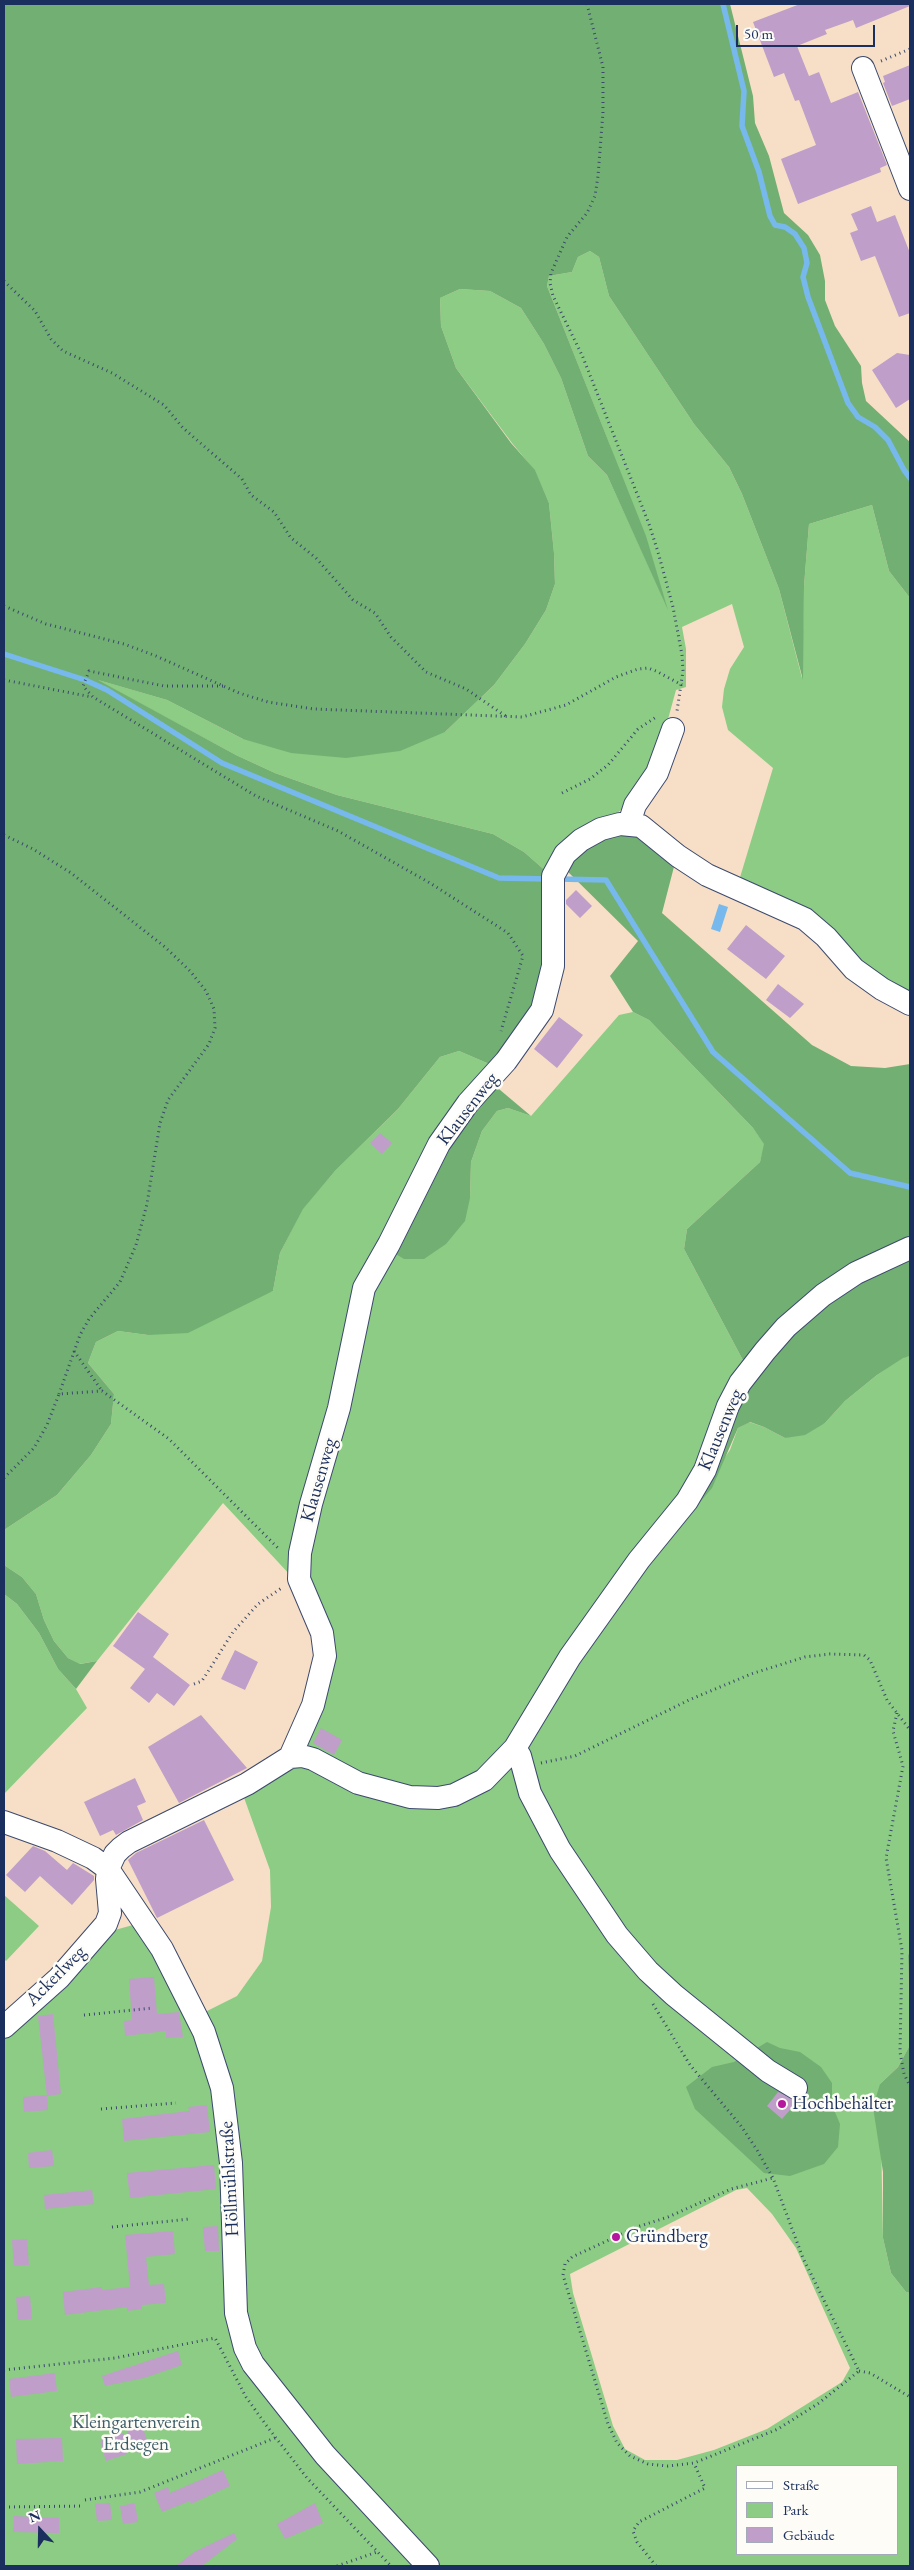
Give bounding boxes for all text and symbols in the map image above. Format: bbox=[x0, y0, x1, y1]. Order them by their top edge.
scale bar bbox=[739, 15, 878, 47]
text: 50 m bbox=[744, 24, 773, 43]
street label: Klausenweg bbox=[432, 1068, 504, 1150]
street label: Klausenweg bbox=[694, 1386, 748, 1474]
street label: Klausenweg bbox=[296, 1435, 342, 1525]
street label: Ackerlweg bbox=[21, 1941, 91, 2011]
place label: Hochbehälter bbox=[792, 2093, 893, 2115]
marker: Hochbehälter bbox=[776, 2098, 788, 2110]
street label: Höllmühlstraße bbox=[216, 2121, 244, 2237]
place label: Gründberg bbox=[626, 2226, 708, 2248]
marker: Gründberg bbox=[610, 2231, 622, 2243]
park label: Kleingartenverein Erdsegen bbox=[72, 2412, 200, 2456]
legend bbox=[736, 2465, 899, 2555]
text: Straße bbox=[783, 2475, 819, 2494]
text: Park bbox=[783, 2500, 809, 2519]
north arrow bbox=[15, 2505, 65, 2555]
text: N bbox=[26, 2506, 43, 2526]
text: Gebäude bbox=[783, 2525, 835, 2544]

